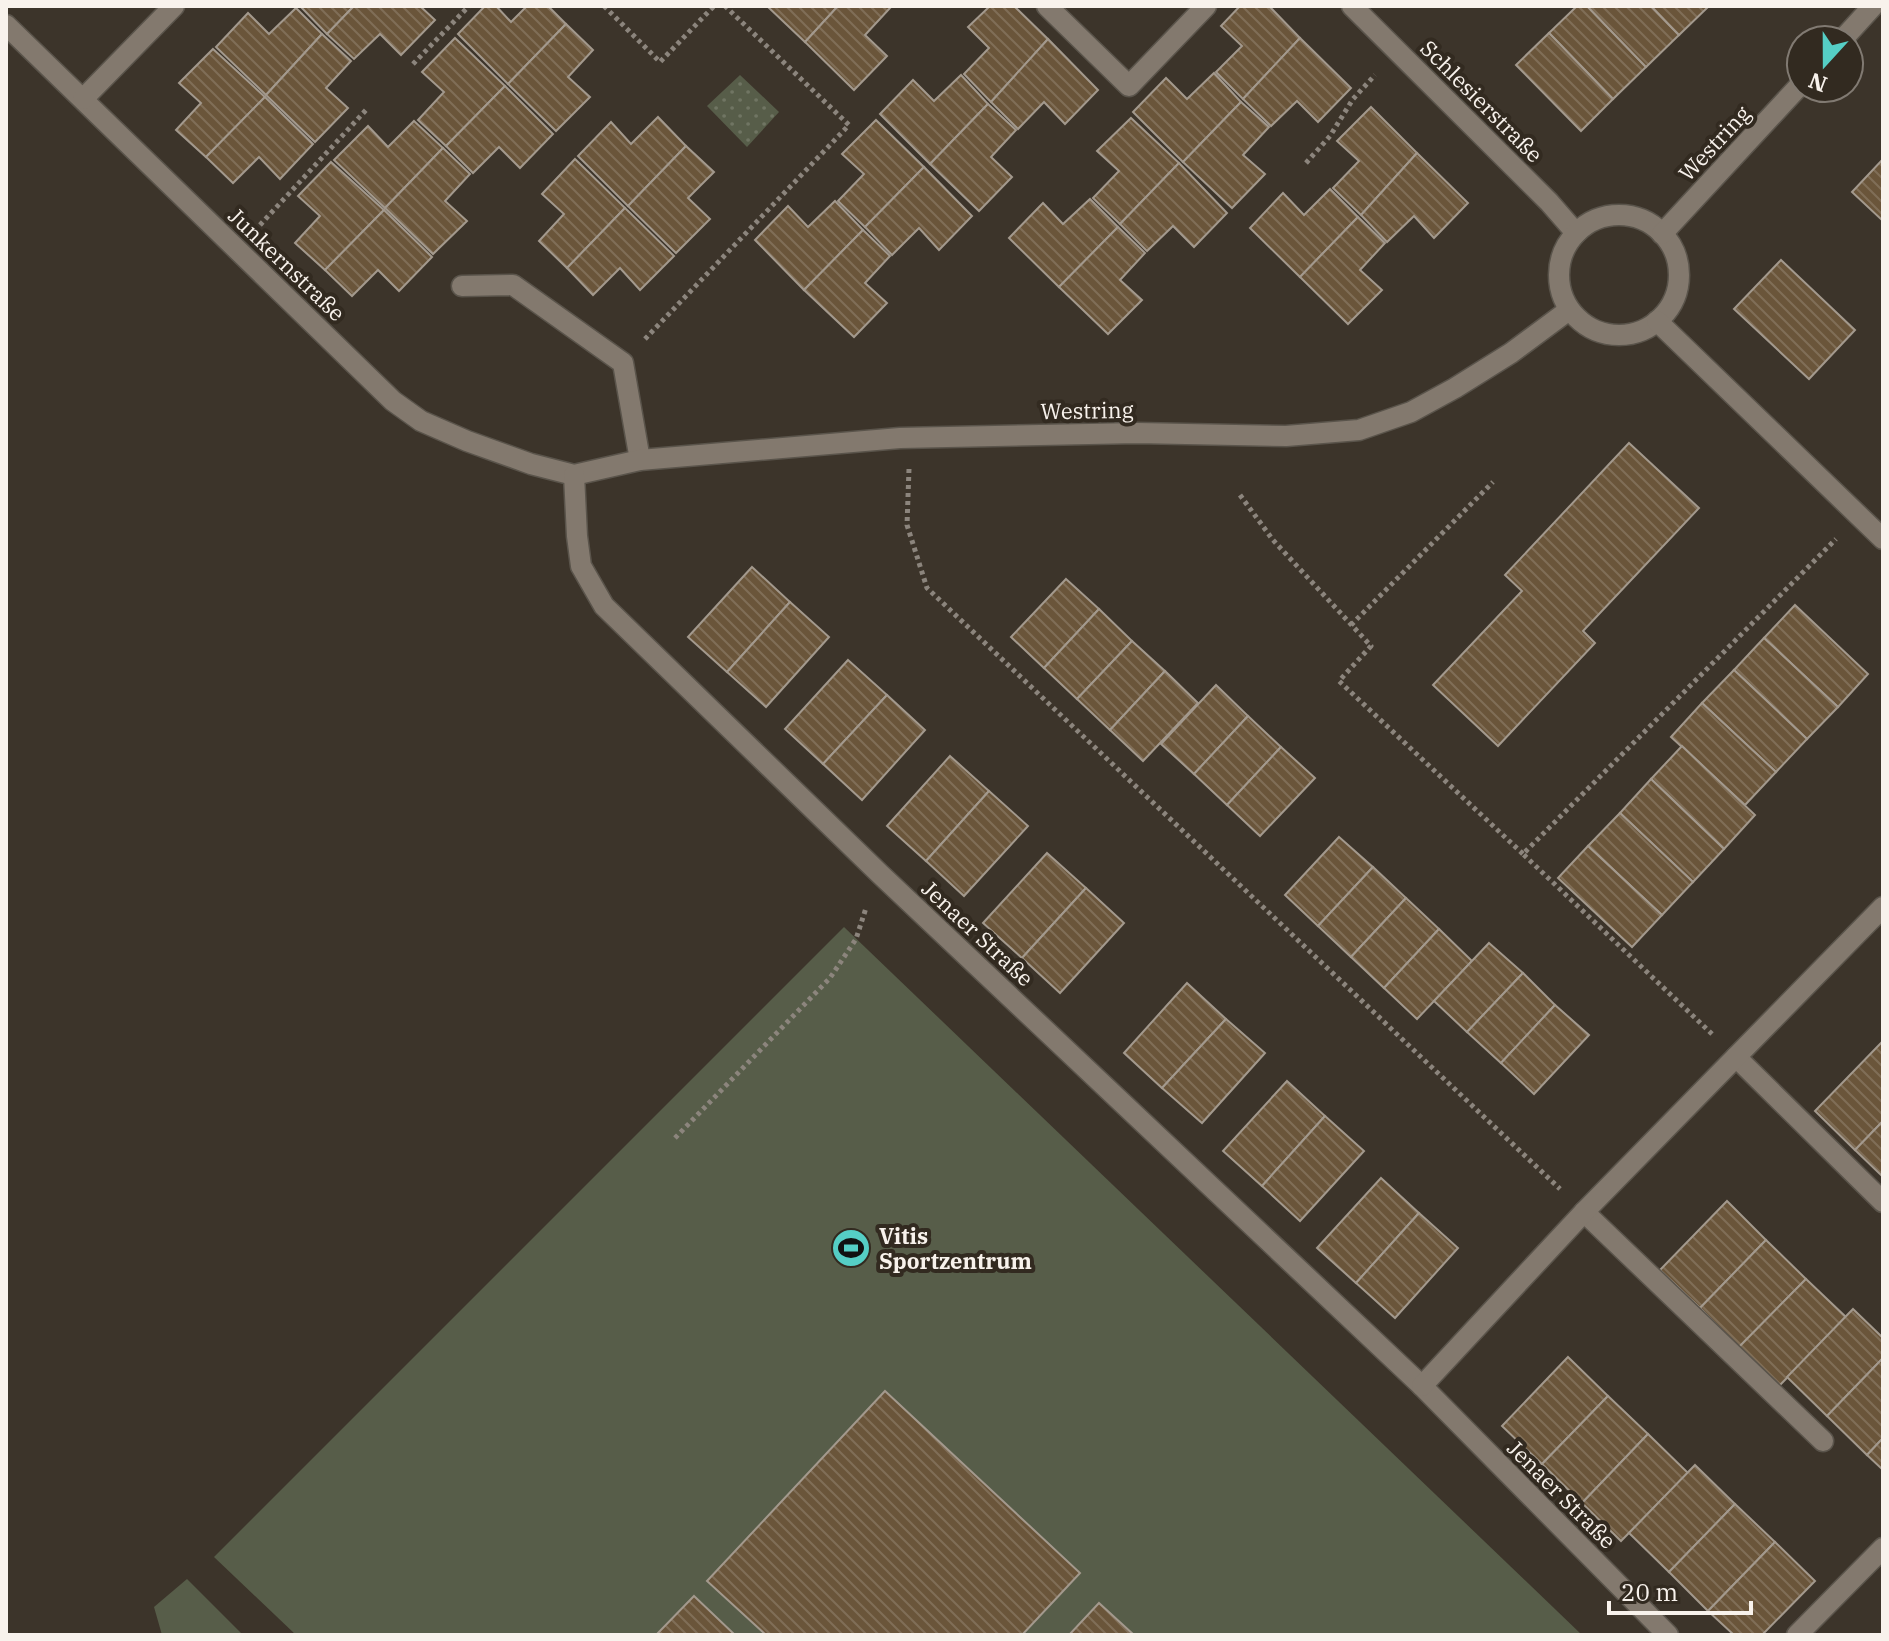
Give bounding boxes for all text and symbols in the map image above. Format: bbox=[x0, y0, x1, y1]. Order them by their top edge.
north arrow bbox=[1785, 24, 1865, 104]
street label: Schlesierstraße bbox=[1415, 34, 1549, 168]
text: N bbox=[1804, 66, 1831, 100]
street label: Westring bbox=[1672, 99, 1756, 187]
street label: Junkernstraße bbox=[222, 201, 352, 327]
street label: Westring bbox=[1040, 395, 1134, 425]
street label: Jenaer Straße bbox=[916, 874, 1040, 992]
place label: Vitis Sportzentrum bbox=[879, 1221, 1032, 1275]
sports icon: Vitis Sportzentrum bbox=[830, 1227, 872, 1269]
street label: Jenaer Straße bbox=[1501, 1433, 1623, 1555]
scale bar bbox=[1609, 1565, 1751, 1615]
text: 20 m bbox=[1621, 1576, 1678, 1608]

